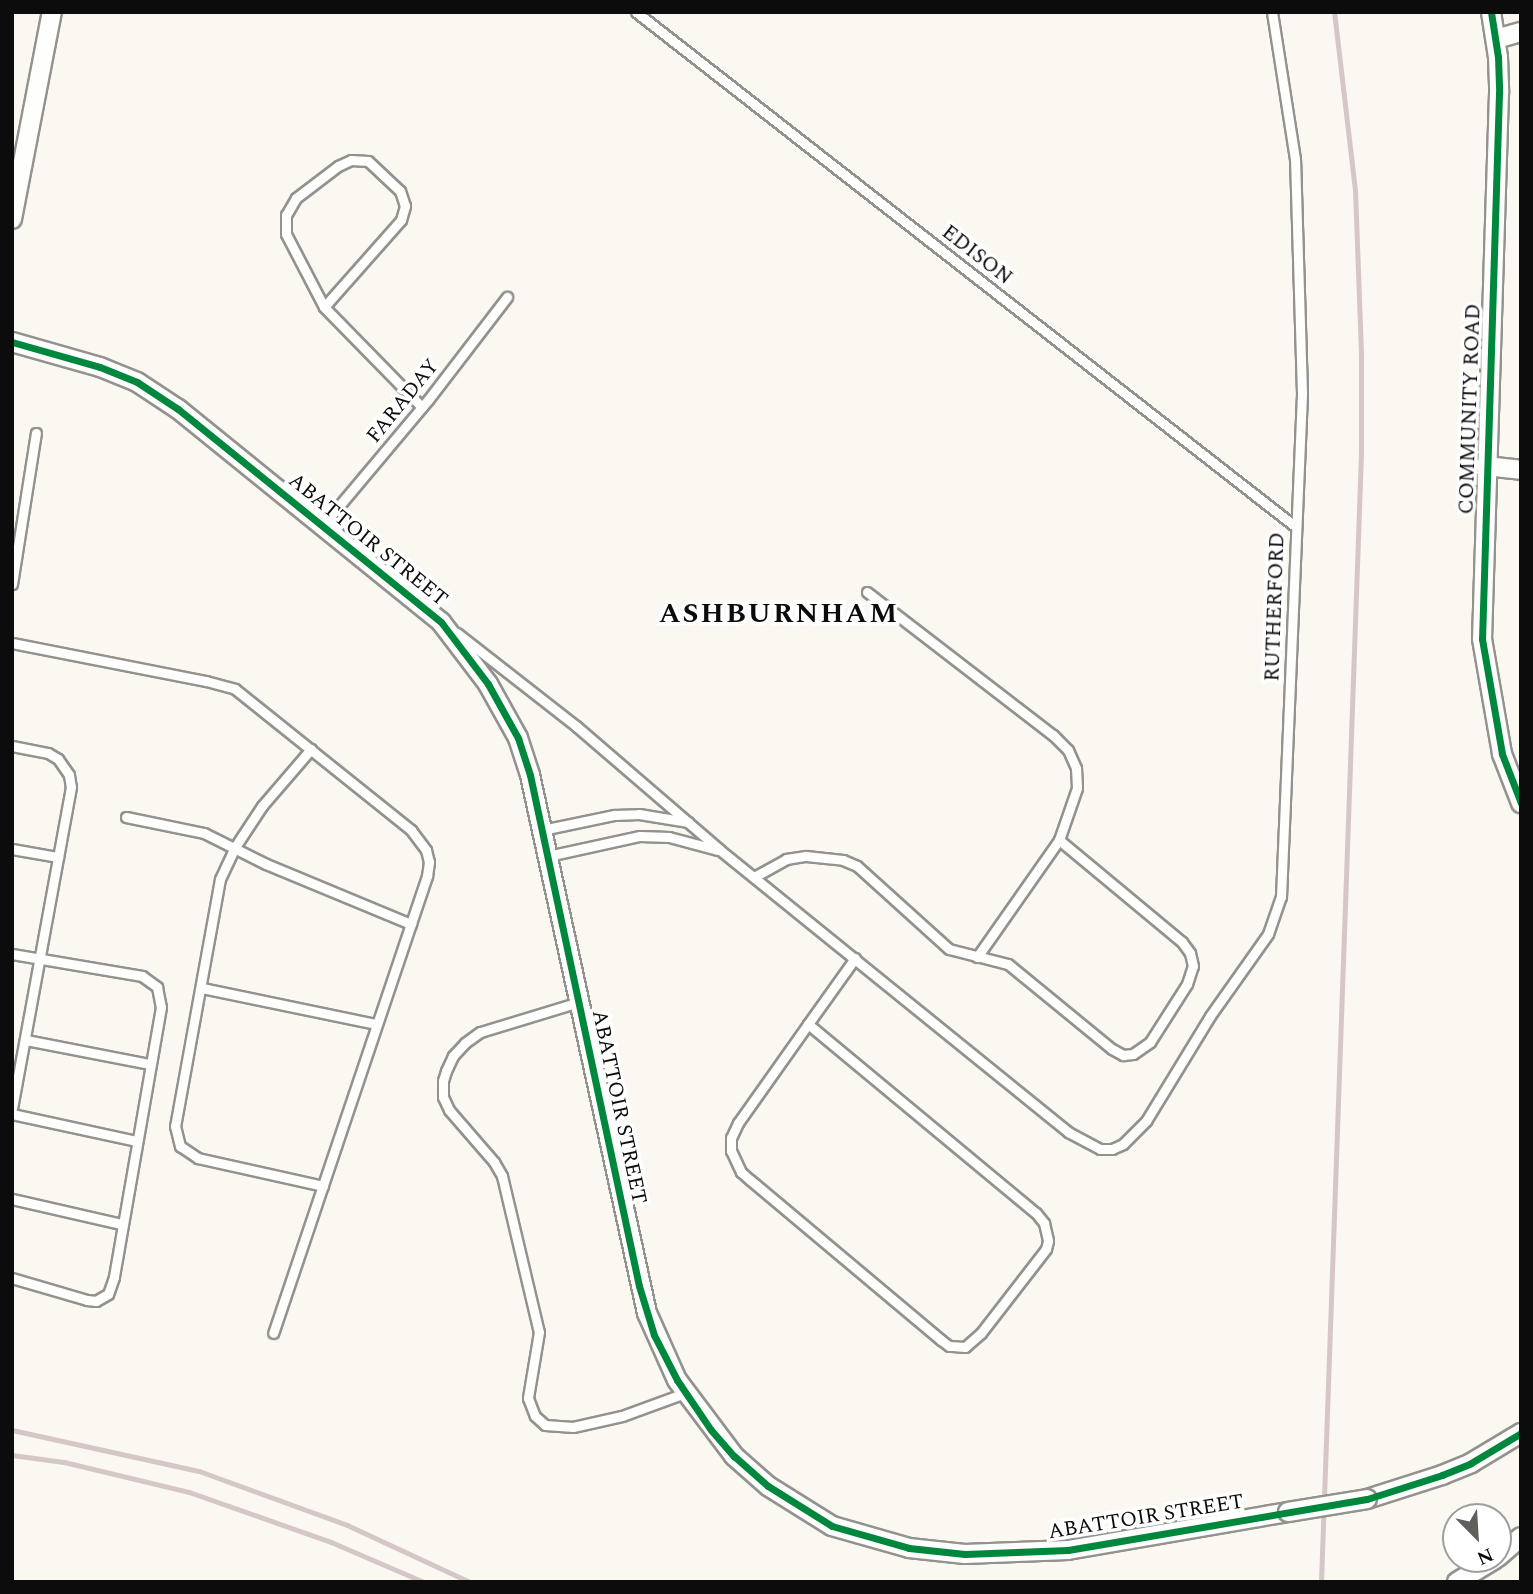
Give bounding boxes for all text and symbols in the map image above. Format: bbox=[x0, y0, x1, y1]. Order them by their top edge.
street label: EDISON bbox=[937, 220, 1017, 290]
street label: COMMUNITY ROAD bbox=[1454, 303, 1486, 515]
street label: FARADAY bbox=[361, 354, 445, 448]
street label: ABATTOIR STREET bbox=[283, 468, 453, 612]
street label: RUTHERFORD bbox=[1260, 532, 1290, 682]
district label: ASHBURNHAM bbox=[660, 597, 898, 631]
street label: ABATTOIR STREET bbox=[586, 1008, 652, 1206]
street label: ABATTOIR STREET bbox=[1046, 1489, 1246, 1545]
north arrow bbox=[1442, 1503, 1512, 1573]
text: N bbox=[1472, 1539, 1498, 1572]

